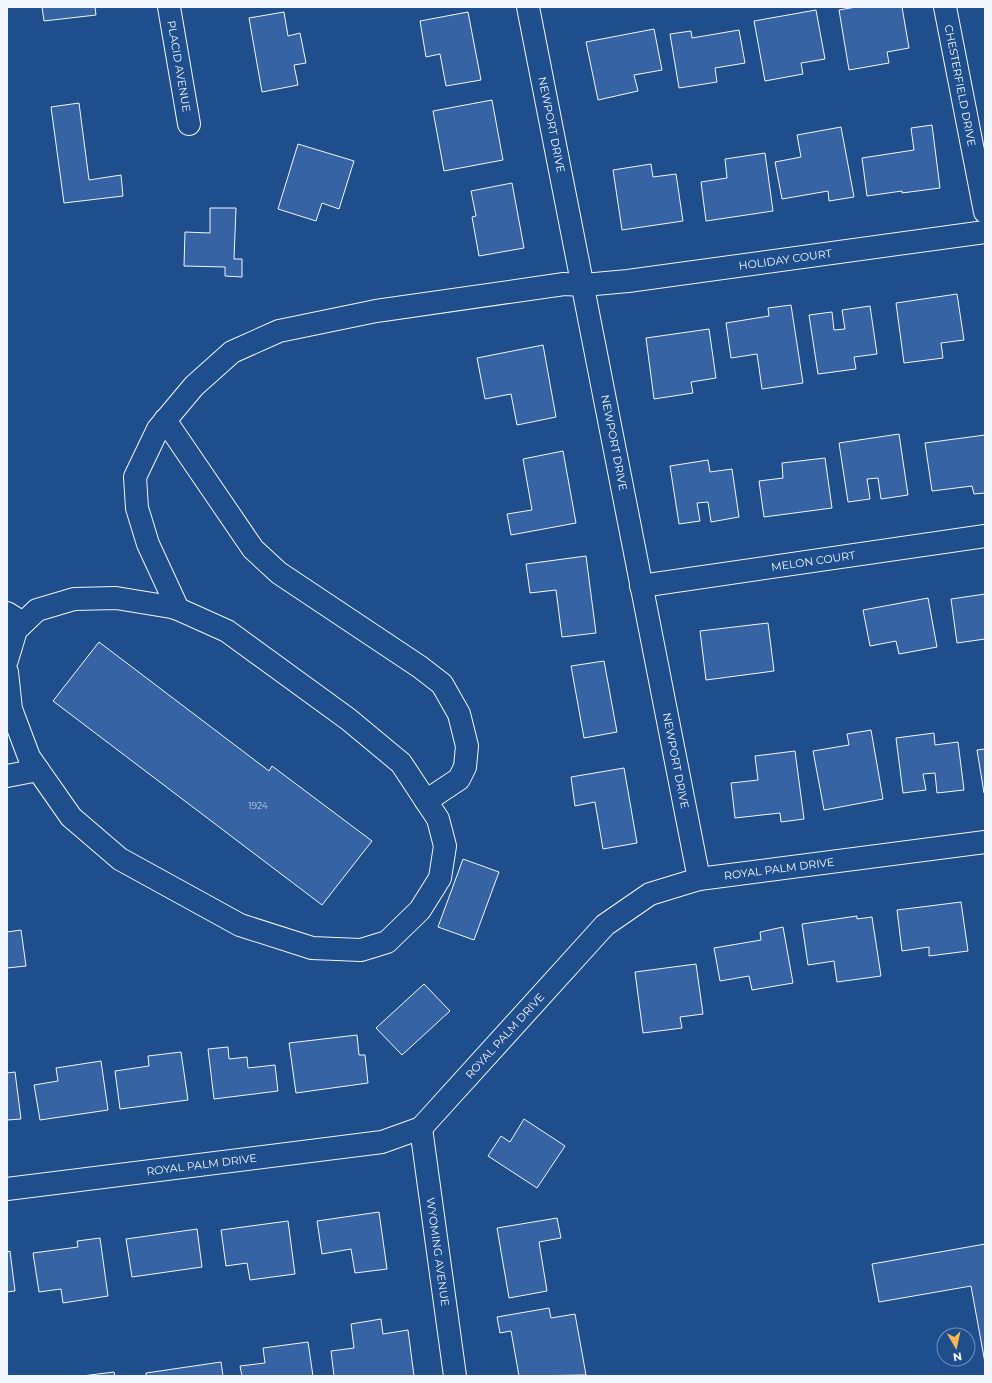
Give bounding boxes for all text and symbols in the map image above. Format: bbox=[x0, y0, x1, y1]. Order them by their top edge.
street label: PLACID AVENUE bbox=[164, 19, 194, 113]
street label: CHESTERFIELD DRIVE bbox=[942, 24, 979, 148]
street label: NEWPORT DRIVE bbox=[535, 75, 568, 174]
street label: HOLIDAY COURT bbox=[738, 246, 833, 273]
street label: NEWPORT DRIVE bbox=[598, 393, 630, 492]
street label: MELON COURT bbox=[770, 548, 857, 574]
street label: NEWPORT DRIVE bbox=[660, 711, 692, 810]
house number: 1924 bbox=[248, 800, 268, 811]
street label: ROYAL PALM DRIVE bbox=[723, 855, 835, 883]
street label: ROYAL PALM DRIVE bbox=[462, 990, 547, 1081]
street label: ROYAL PALM DRIVE bbox=[146, 1151, 257, 1178]
street label: WYOMING AVENUE bbox=[424, 1197, 452, 1307]
north arrow bbox=[936, 1327, 976, 1367]
text: N bbox=[952, 1349, 963, 1364]

